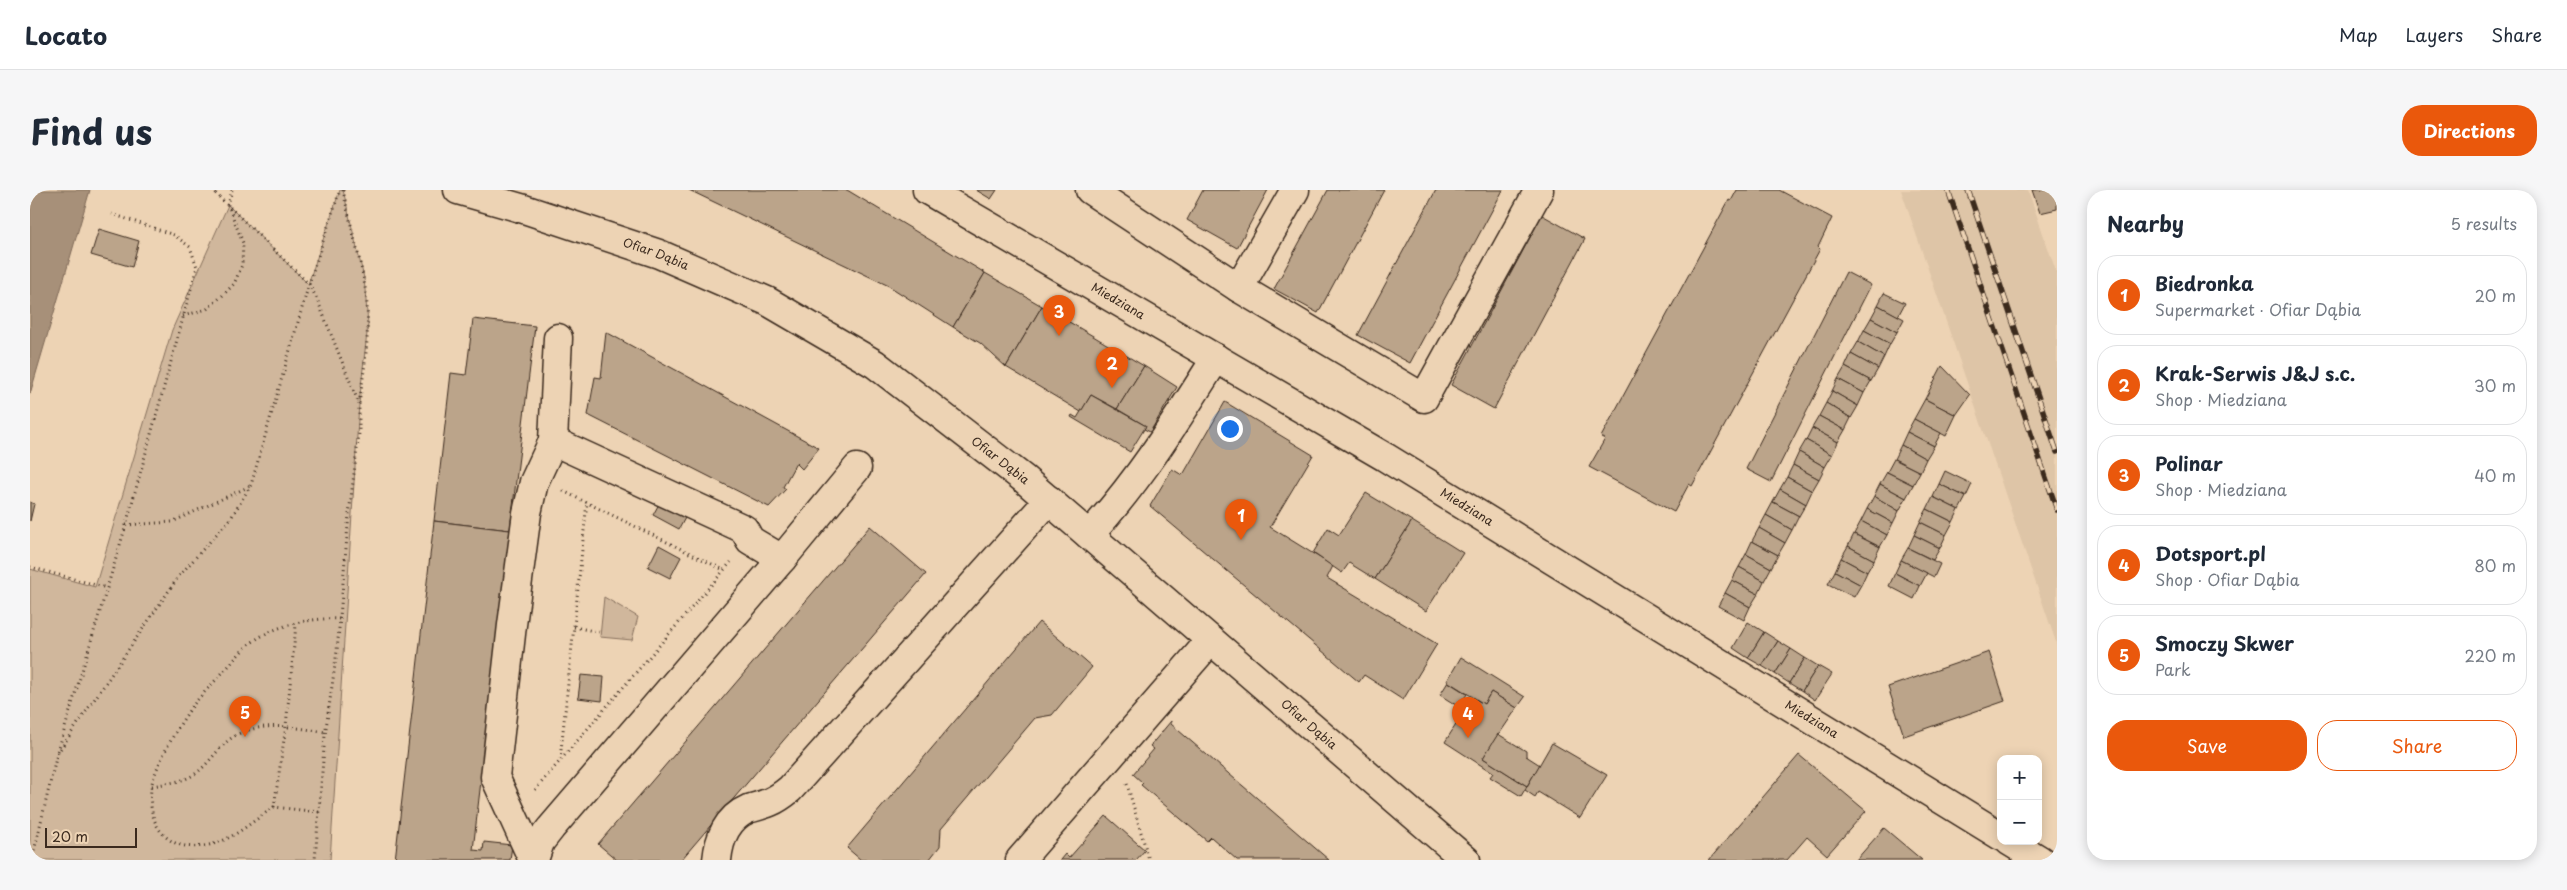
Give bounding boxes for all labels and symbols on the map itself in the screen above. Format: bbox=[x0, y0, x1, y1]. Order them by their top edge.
street label: Ofiar Dąbia bbox=[621, 233, 693, 274]
street label: Miedziana bbox=[1088, 278, 1149, 323]
pin: 3 bbox=[1043, 295, 1075, 336]
pin: 2 bbox=[1096, 347, 1128, 388]
your location bbox=[1217, 416, 1243, 442]
street label: Ofiar Dąbia bbox=[968, 432, 1035, 488]
street label: Miedziana bbox=[1437, 483, 1498, 530]
pin: 1 bbox=[1225, 499, 1257, 540]
street label: Ofiar Dąbia bbox=[1277, 694, 1342, 754]
street label: Miedziana bbox=[1782, 695, 1843, 742]
pin: 5 bbox=[229, 696, 261, 737]
pin: 4 bbox=[1452, 697, 1484, 738]
scale bar bbox=[45, 825, 138, 848]

